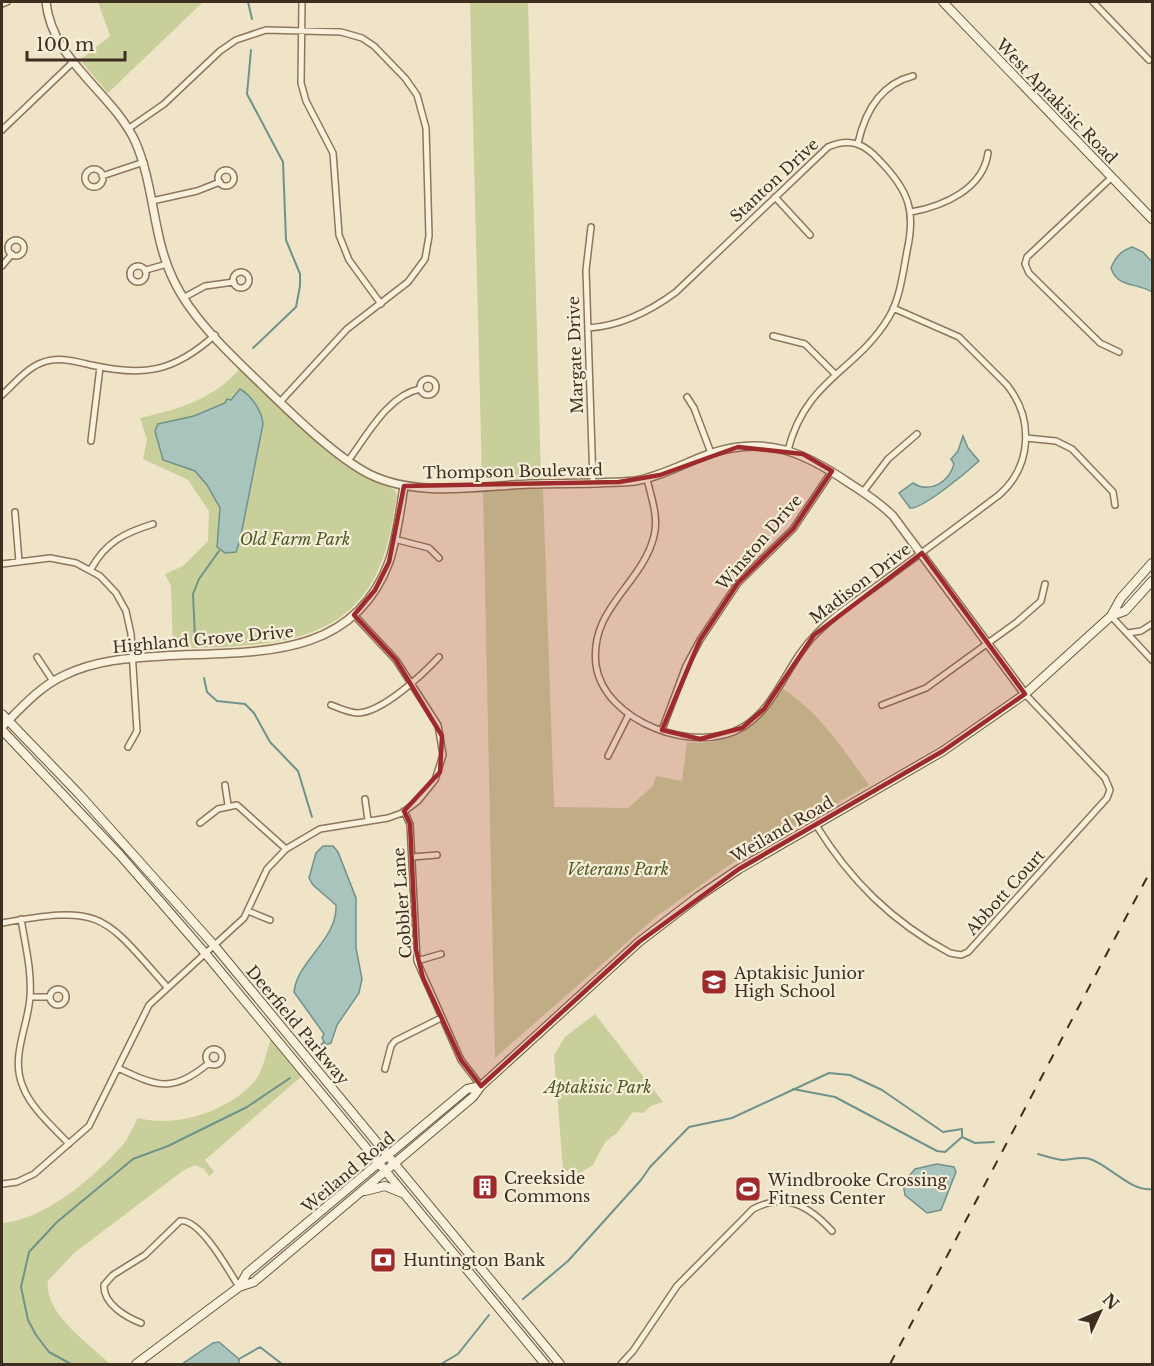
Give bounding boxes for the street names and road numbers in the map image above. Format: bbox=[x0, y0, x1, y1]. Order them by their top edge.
street label: West Aptakisic Road bbox=[991, 34, 1122, 168]
street label: Stanton Drive bbox=[725, 134, 823, 226]
street label: Margate Drive bbox=[563, 296, 587, 414]
street label: Thompson Boulevard bbox=[423, 459, 603, 483]
street label: Winston Drive bbox=[711, 490, 806, 595]
street label: Madison Drive bbox=[805, 538, 915, 628]
street label: Highland Grove Drive bbox=[112, 621, 294, 657]
street label: Weiland Road bbox=[726, 791, 837, 867]
street label: Abbott Court bbox=[961, 845, 1049, 940]
street label: Cobbler Lane bbox=[388, 847, 416, 959]
street label: Deerfield Parkway bbox=[242, 961, 354, 1089]
street label: Weiland Road bbox=[297, 1127, 399, 1217]

